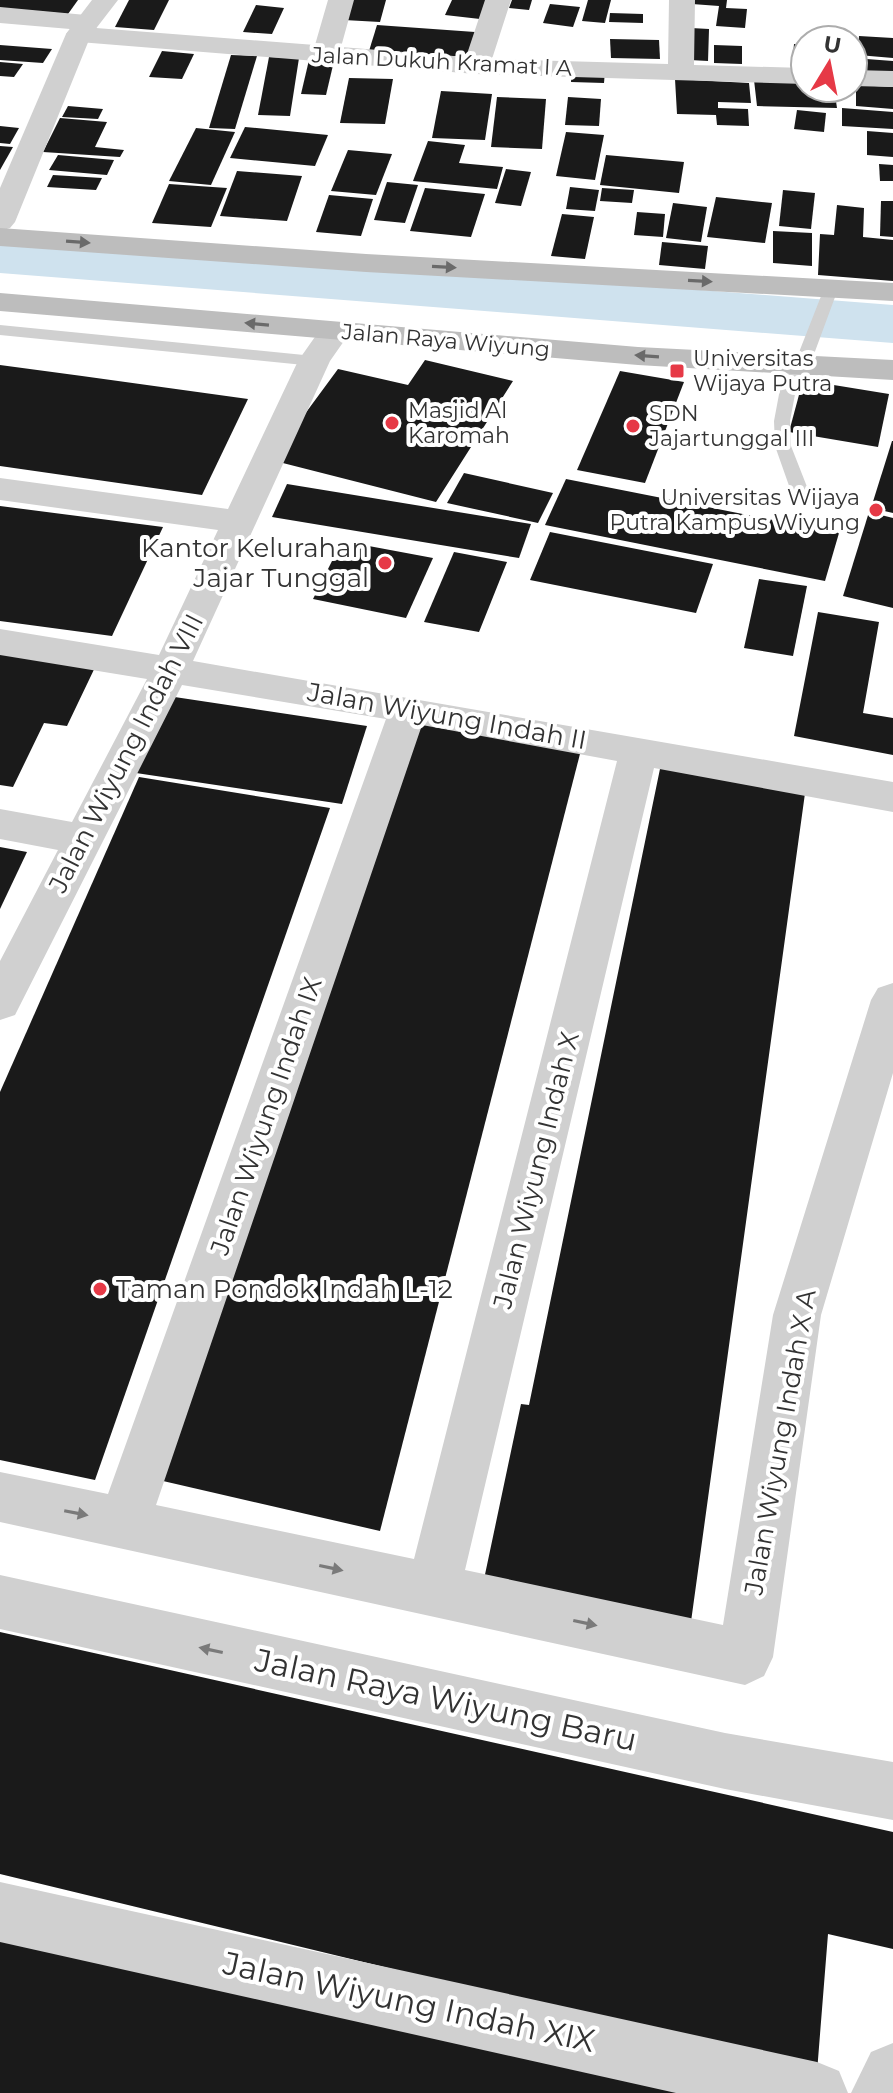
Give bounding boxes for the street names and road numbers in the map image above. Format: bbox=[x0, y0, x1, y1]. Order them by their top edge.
street label: Jalan Dukuh Kramat I A bbox=[310, 41, 573, 82]
street label: Jalan Raya Wiyung bbox=[340, 318, 551, 363]
street label: Jalan Wiyung Indah VIII bbox=[41, 608, 210, 898]
street label: Jalan Wiyung Indah II bbox=[304, 676, 589, 756]
street label: Jalan Wiyung Indah IX bbox=[203, 973, 329, 1260]
street label: Jalan Wiyung Indah X bbox=[486, 1028, 586, 1313]
street label: Jalan Wiyung Indah X A bbox=[737, 1287, 823, 1598]
street label: Jalan Raya Wiyung Baru bbox=[251, 1640, 641, 1759]
street label: Jalan Wiyung Indah XIX bbox=[219, 1943, 598, 2060]

